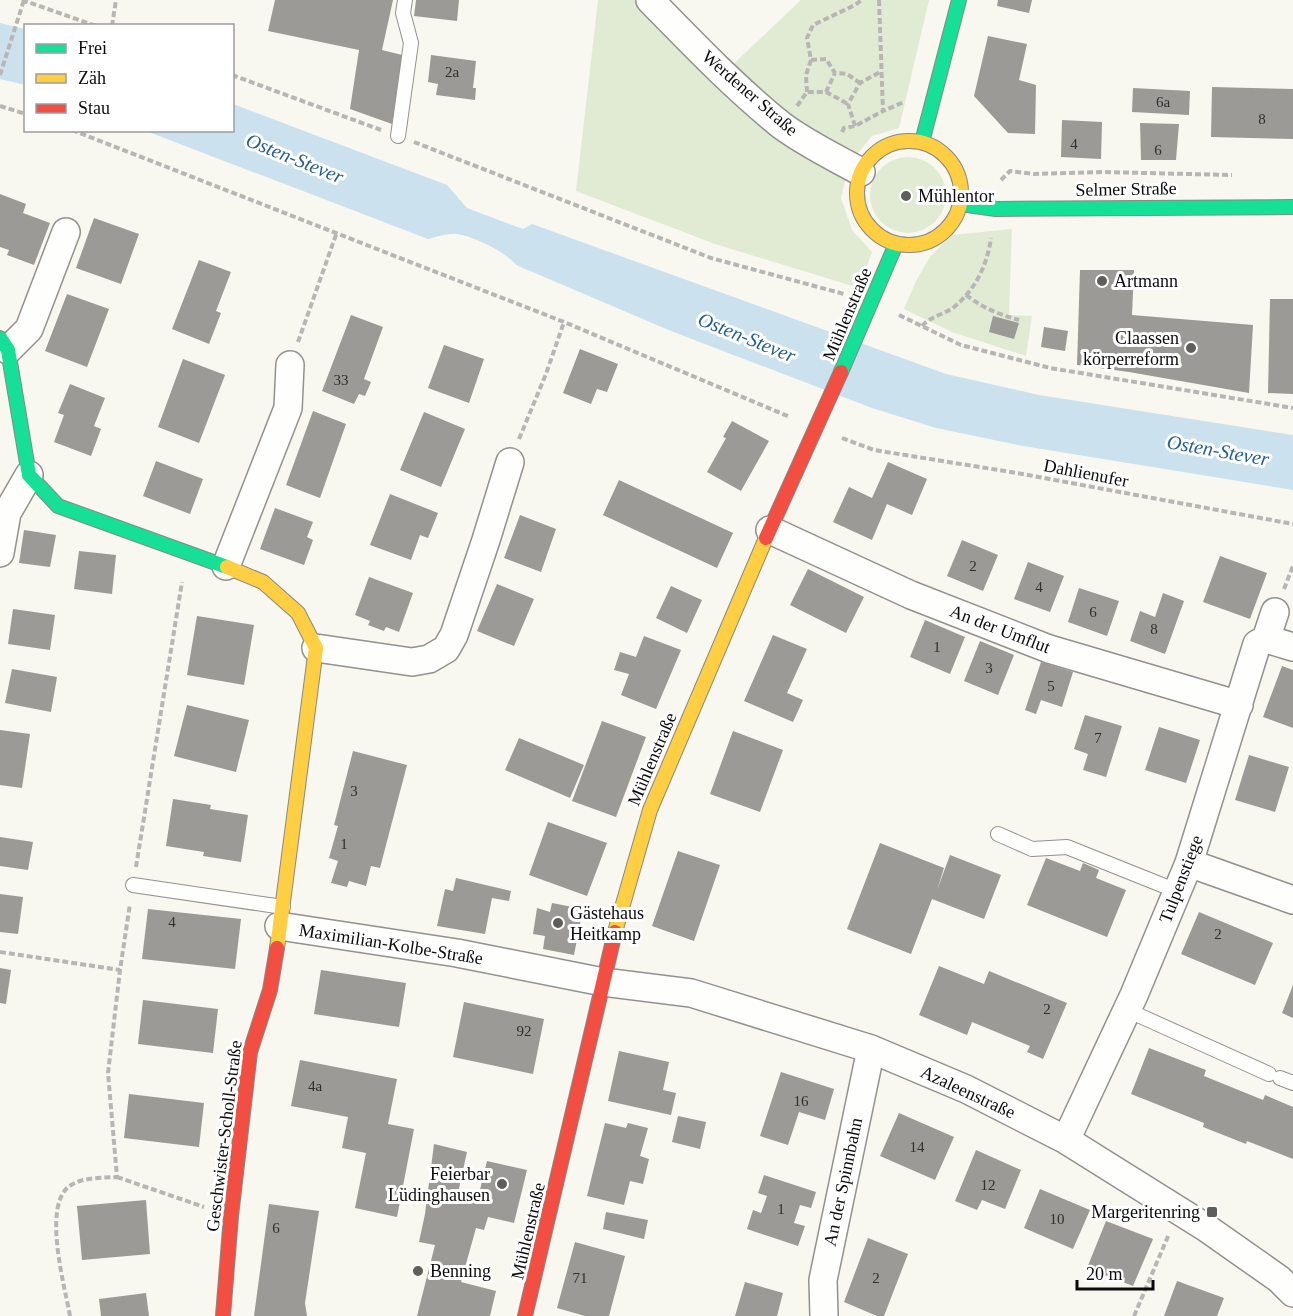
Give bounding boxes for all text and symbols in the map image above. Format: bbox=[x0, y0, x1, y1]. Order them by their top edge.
legend bbox=[24, 24, 234, 132]
text: Frei bbox=[78, 38, 107, 58]
street label: Werdener Straße bbox=[698, 46, 802, 140]
house number: 2a bbox=[445, 64, 459, 80]
text: Zäh bbox=[78, 68, 106, 88]
house number: 6a bbox=[1156, 94, 1170, 110]
text: Stau bbox=[78, 98, 110, 118]
house number: 8 bbox=[1258, 111, 1266, 127]
water label: Osten-Stever bbox=[243, 128, 347, 188]
house number: 4 bbox=[1070, 136, 1078, 152]
house number: 6 bbox=[1154, 142, 1162, 158]
street label: Selmer Straße bbox=[1075, 178, 1177, 200]
place label: Mühlentor bbox=[918, 186, 994, 206]
marker: Mühlentor bbox=[899, 189, 913, 203]
street label: Mühlenstraße bbox=[818, 265, 876, 363]
place label: Artmann bbox=[1114, 271, 1178, 291]
marker: Artmann bbox=[1095, 274, 1109, 288]
water label: Osten-Stever bbox=[695, 307, 799, 367]
place label: Claassen körperreform bbox=[1083, 328, 1179, 369]
marker: Claassen körperreform bbox=[1184, 341, 1198, 355]
house number: 33 bbox=[334, 372, 349, 388]
water label: Osten-Stever bbox=[1165, 430, 1271, 470]
street label: Dahlienufer bbox=[1042, 455, 1130, 491]
house number: 2 bbox=[969, 558, 977, 574]
house number: 4 bbox=[1035, 579, 1043, 595]
street label: An der Umflut bbox=[947, 601, 1053, 657]
house number: 6 bbox=[1089, 604, 1097, 620]
house number: 8 bbox=[1150, 621, 1158, 637]
house number: 1 bbox=[933, 639, 941, 655]
house number: 3 bbox=[985, 660, 993, 676]
house number: 5 bbox=[1047, 678, 1055, 694]
street label: Mühlenstraße bbox=[623, 710, 681, 808]
house number: 7 bbox=[1094, 730, 1102, 746]
house number: 3 bbox=[350, 783, 358, 799]
street label: Tulpenstiege bbox=[1155, 832, 1207, 926]
house number: 1 bbox=[340, 836, 348, 852]
place label: Gästehaus Heitkamp bbox=[570, 903, 644, 944]
house number: 4 bbox=[168, 914, 176, 930]
marker: Gästehaus Heitkamp bbox=[551, 916, 565, 930]
street label: Maximilian-Kolbe-Straße bbox=[298, 920, 484, 968]
house number: 2 bbox=[1214, 926, 1222, 942]
house number: 2 bbox=[1043, 1001, 1051, 1017]
house number: 92 bbox=[517, 1023, 532, 1039]
street label: Geschwister-Scholl-Straße bbox=[202, 1039, 246, 1233]
street label: Azaleenstraße bbox=[918, 1061, 1018, 1123]
house number: 4a bbox=[308, 1078, 322, 1094]
house number: 16 bbox=[794, 1093, 809, 1109]
street label: An der Spinnbahn bbox=[820, 1116, 866, 1248]
house number: 14 bbox=[910, 1139, 925, 1155]
place label: Feierbar Lüdinghausen bbox=[388, 1164, 490, 1205]
marker: Feierbar Lüdinghausen bbox=[495, 1177, 509, 1191]
house number: 12 bbox=[981, 1177, 996, 1193]
street label: Mühlenstraße bbox=[507, 1181, 549, 1281]
house number: 1 bbox=[777, 1201, 785, 1217]
place label: Margeritenring bbox=[1091, 1202, 1200, 1222]
marker: Margeritenring bbox=[1205, 1205, 1219, 1219]
house number: 10 bbox=[1050, 1211, 1065, 1227]
house number: 6 bbox=[272, 1220, 280, 1236]
scale bar bbox=[1077, 1253, 1154, 1291]
place label: Benning bbox=[430, 1261, 491, 1281]
marker: Benning bbox=[411, 1264, 425, 1278]
text: 20 m bbox=[1086, 1264, 1123, 1284]
house number: 71 bbox=[573, 1270, 588, 1286]
house number: 2 bbox=[872, 1270, 880, 1286]

